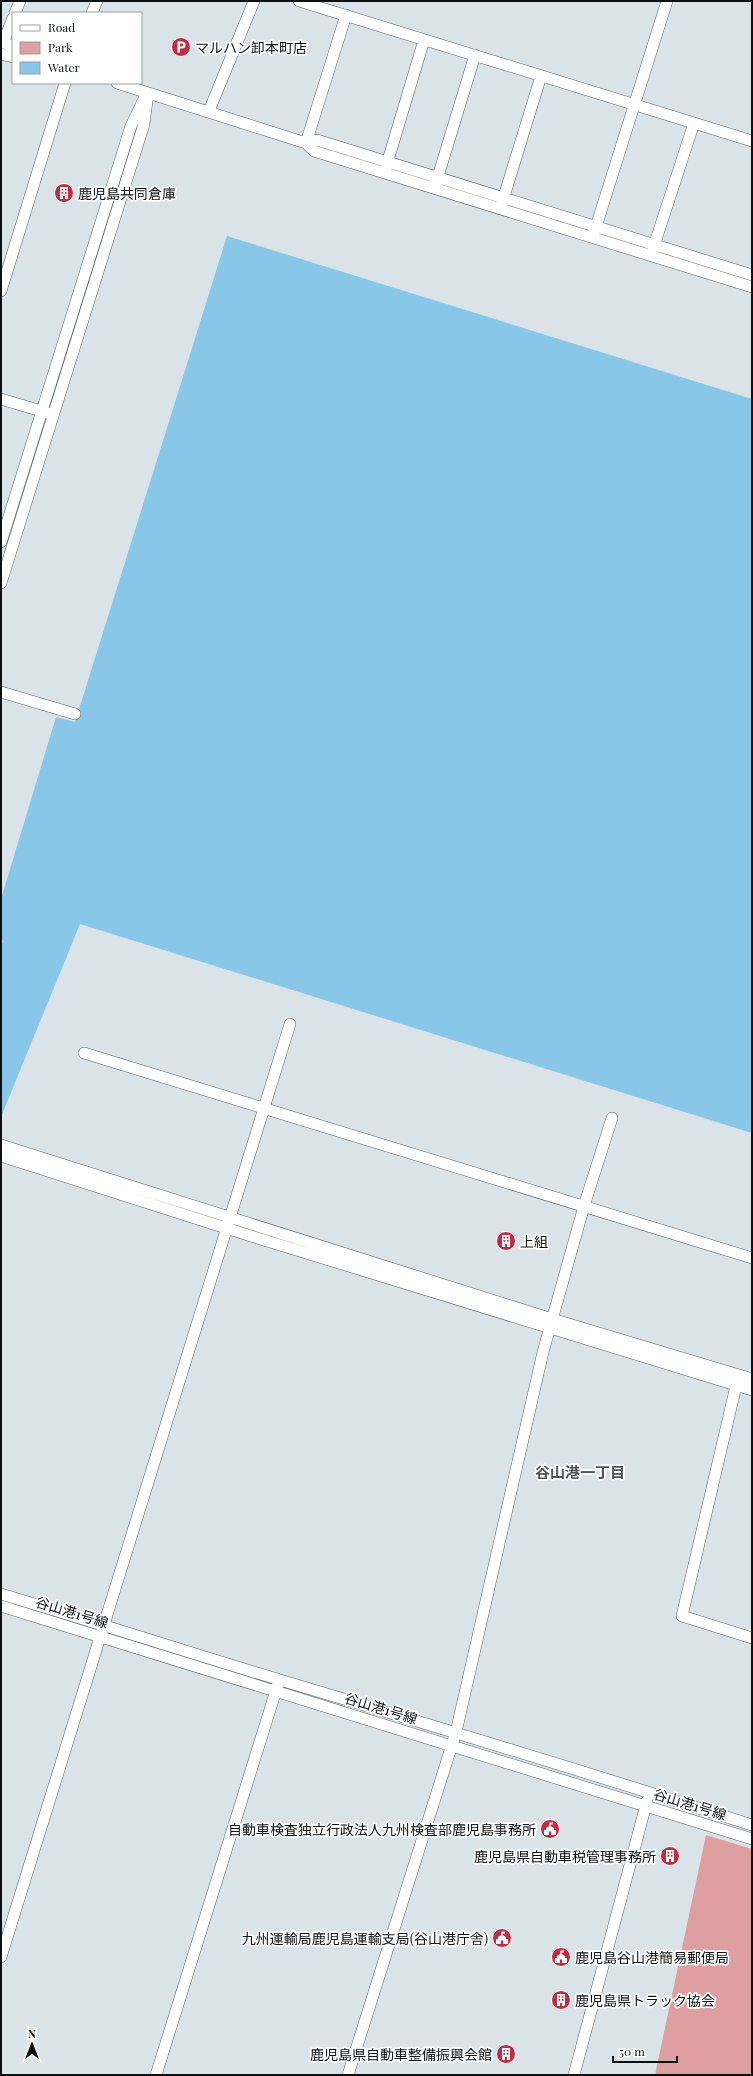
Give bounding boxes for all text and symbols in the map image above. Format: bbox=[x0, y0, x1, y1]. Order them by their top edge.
legend bbox=[12, 12, 142, 84]
text: Road bbox=[48, 19, 75, 35]
parking icon: マルハン卸本町店 bbox=[170, 36, 192, 58]
place label: マルハン卸本町店 bbox=[195, 38, 307, 57]
text: Park bbox=[48, 39, 73, 55]
text: Water bbox=[47, 59, 81, 75]
building icon: 鹿児島共同倉庫 bbox=[53, 182, 75, 204]
place label: 鹿児島共同倉庫 bbox=[78, 184, 176, 203]
building icon: 上組 bbox=[495, 1230, 517, 1252]
place label: 上組 bbox=[520, 1232, 548, 1251]
district label: 谷山港一丁目 bbox=[535, 1462, 625, 1482]
street label: 谷山港1号線 bbox=[33, 1592, 111, 1632]
street label: 谷山港1号線 bbox=[342, 1688, 420, 1728]
street label: 谷山港1号線 bbox=[651, 1784, 729, 1824]
public building icon: 自動車検査独立行政法人九州検査部鹿児島事務所 bbox=[539, 1818, 561, 1840]
place label: 自動車検査独立行政法人九州検査部鹿児島事務所 bbox=[228, 1820, 536, 1839]
building icon: 鹿児島県自動車税管理事務所 bbox=[659, 1845, 681, 1867]
place label: 鹿児島県自動車税管理事務所 bbox=[474, 1847, 656, 1866]
public building icon: 九州運輸局鹿児島運輸支局(谷山港庁舎) bbox=[491, 1927, 513, 1949]
place label: 九州運輸局鹿児島運輸支局(谷山港庁舎) bbox=[242, 1929, 488, 1948]
public building icon: 鹿児島谷山港簡易郵便局 bbox=[550, 1946, 572, 1968]
place label: 鹿児島谷山港簡易郵便局 bbox=[575, 1948, 729, 1967]
building icon: 鹿児島県トラック協会 bbox=[550, 1989, 572, 2011]
place label: 鹿児島県トラック協会 bbox=[575, 1991, 715, 2010]
north arrow bbox=[12, 2024, 52, 2064]
text: N bbox=[28, 2026, 36, 2041]
scale bar bbox=[613, 2038, 677, 2064]
building icon: 鹿児島県自動車整備振興会館 bbox=[495, 2043, 517, 2065]
text: 50 m bbox=[619, 2043, 645, 2059]
place label: 鹿児島県自動車整備振興会館 bbox=[310, 2045, 492, 2064]

